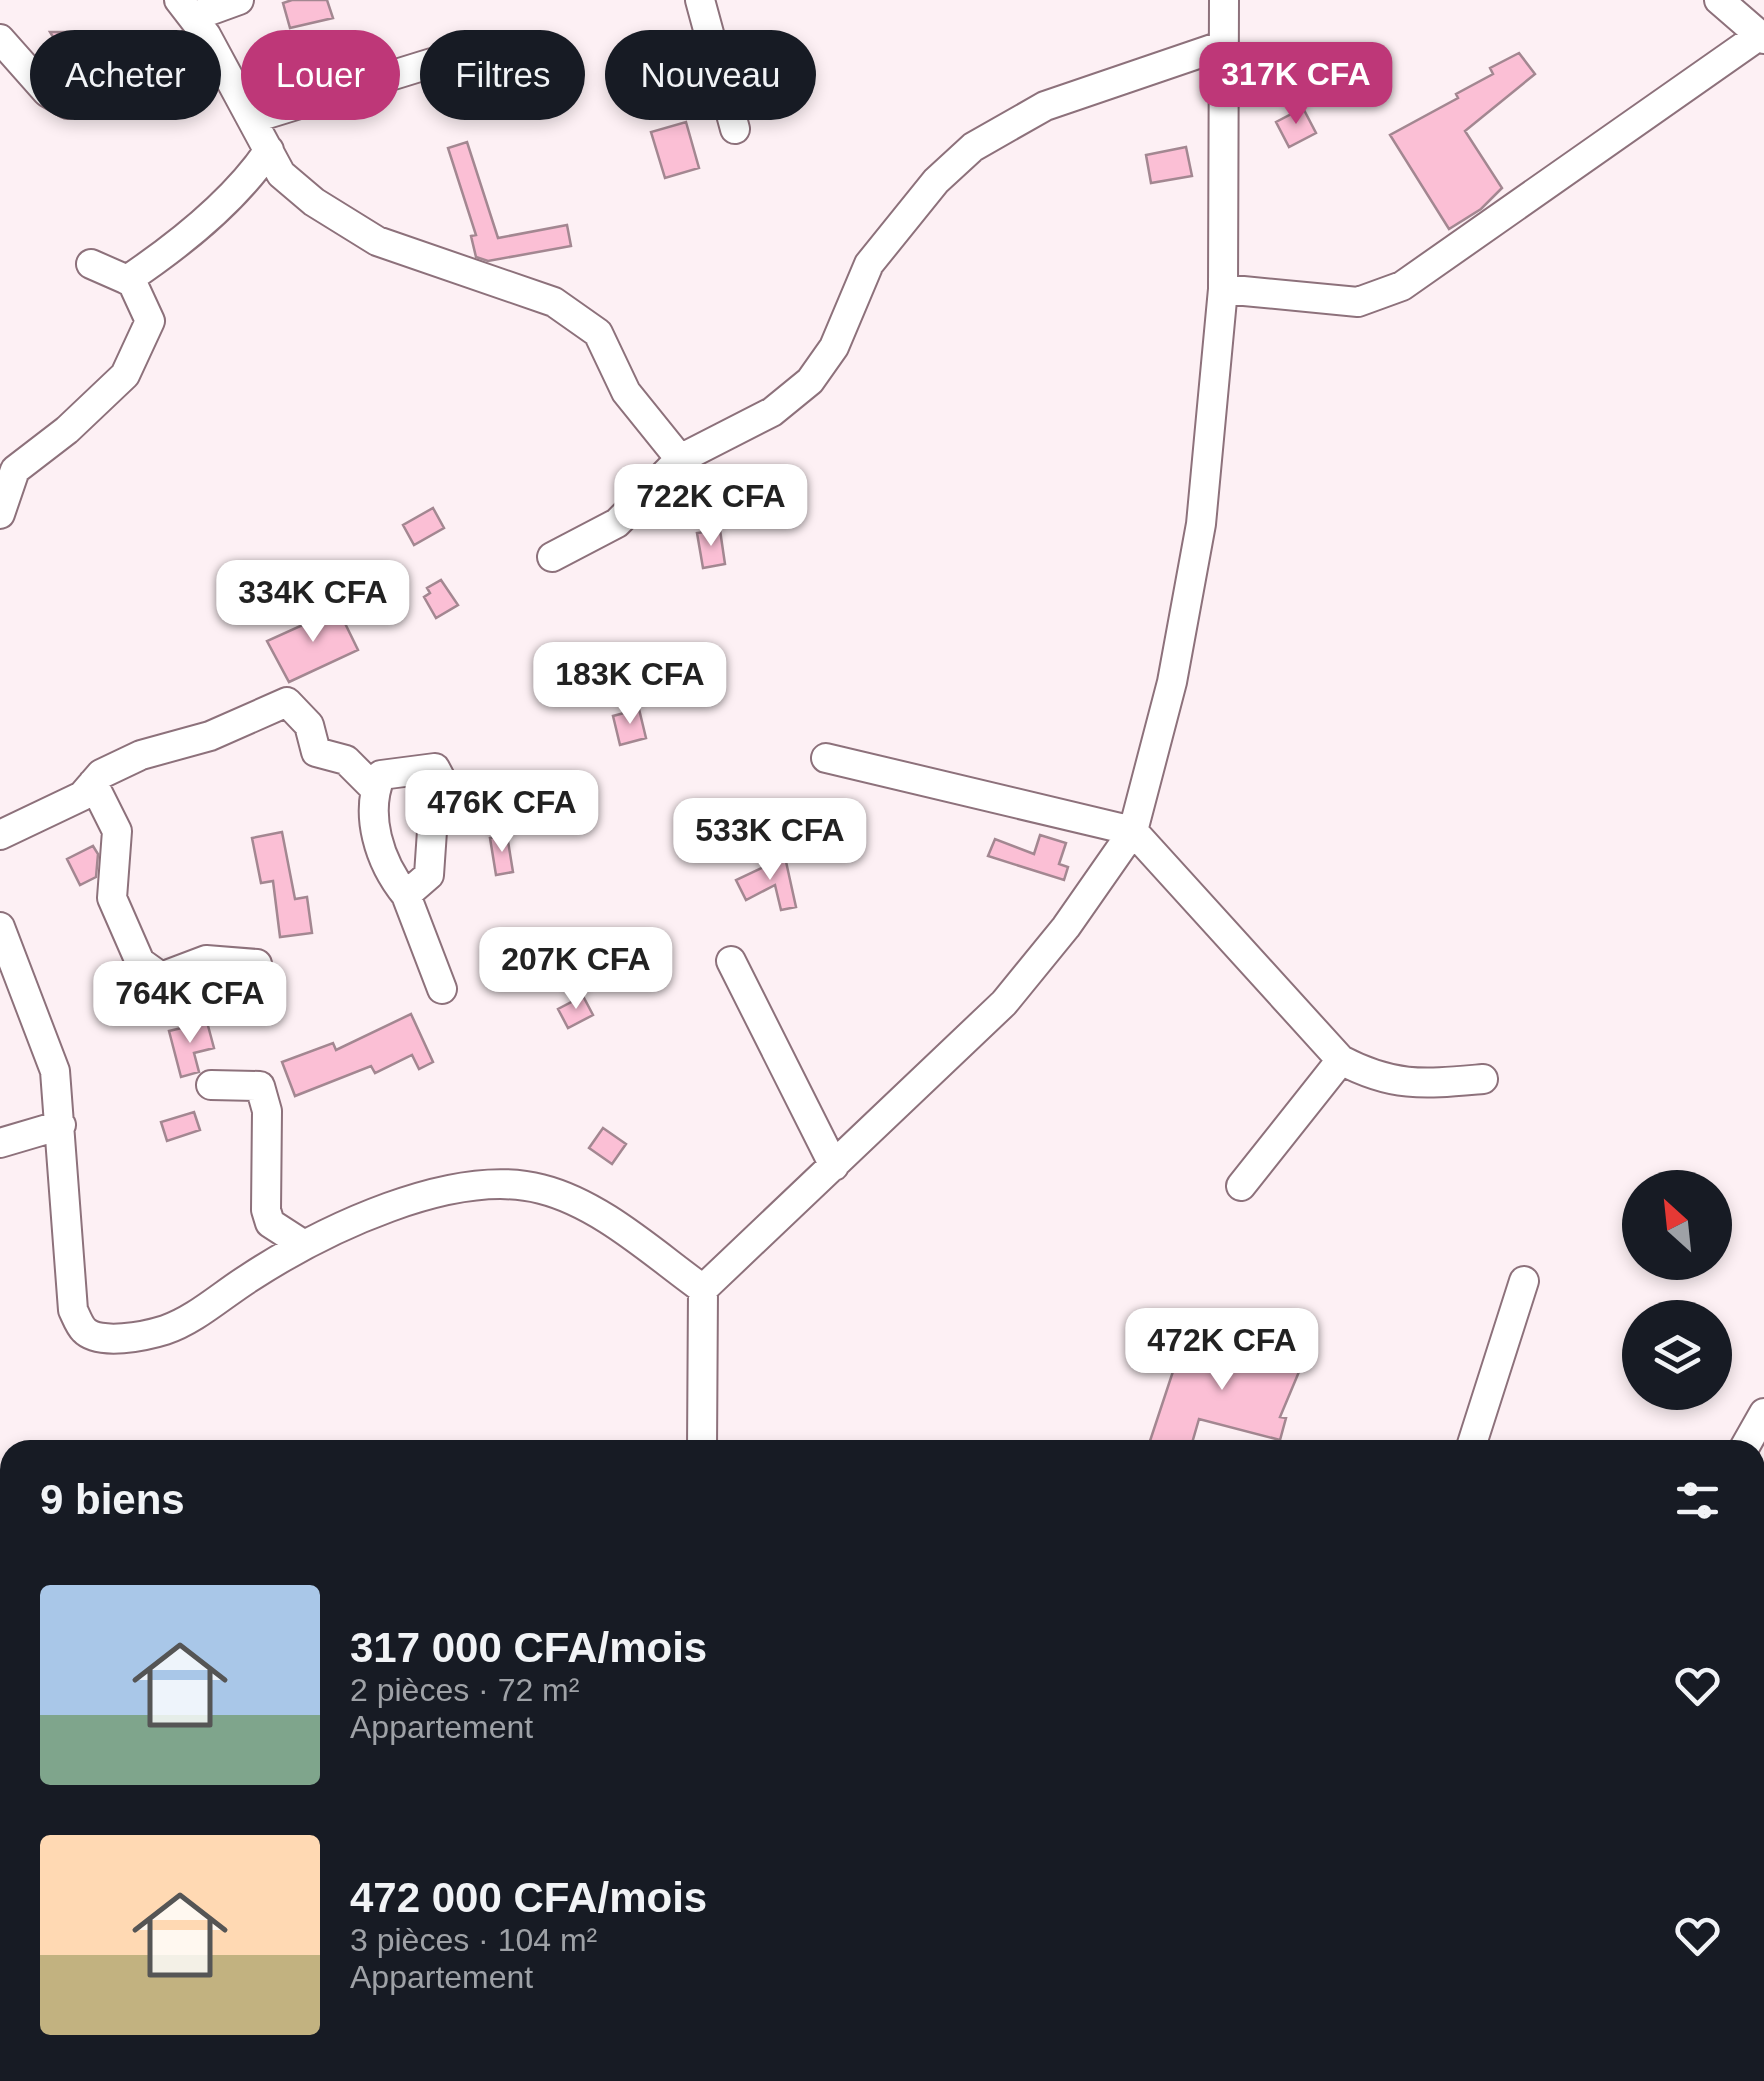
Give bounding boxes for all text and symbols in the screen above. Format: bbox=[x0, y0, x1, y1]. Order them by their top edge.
chip: Acheter bbox=[30, 30, 221, 120]
chip: Louer bbox=[241, 30, 400, 120]
chip: Filtres bbox=[420, 30, 585, 120]
chip: Nouveau bbox=[605, 30, 816, 120]
pin: 317K CFA bbox=[1193, 42, 1399, 127]
text: 317K CFA bbox=[1221, 56, 1371, 92]
pin: 722K CFA bbox=[608, 464, 814, 549]
text: 722K CFA bbox=[636, 478, 786, 514]
pin: 334K CFA bbox=[210, 560, 416, 645]
text: 334K CFA bbox=[238, 574, 388, 610]
pin: 183K CFA bbox=[527, 642, 733, 727]
text: 183K CFA bbox=[555, 656, 705, 692]
pin: 476K CFA bbox=[399, 770, 605, 855]
text: 476K CFA bbox=[427, 784, 577, 820]
pin: 533K CFA bbox=[667, 798, 873, 883]
text: 533K CFA bbox=[695, 812, 845, 848]
pin: 207K CFA bbox=[473, 927, 679, 1012]
text: 207K CFA bbox=[501, 941, 651, 977]
pin: 764K CFA bbox=[87, 961, 293, 1046]
text: 764K CFA bbox=[115, 975, 265, 1011]
north arrow bbox=[1622, 1170, 1732, 1280]
map controls bbox=[1622, 1170, 1732, 1410]
button: layers bbox=[1622, 1300, 1732, 1410]
pin: 472K CFA bbox=[1119, 1308, 1325, 1393]
text: 472K CFA bbox=[1147, 1322, 1297, 1358]
icon: filters bbox=[1670, 1473, 1725, 1528]
text: 9 biens bbox=[40, 1476, 185, 1523]
text: 317 000 CFA/mois bbox=[350, 1624, 707, 1671]
icon: home bbox=[120, 1625, 240, 1745]
icon: heart bbox=[1670, 1658, 1725, 1713]
text: 2 pièces · 72 m² bbox=[350, 1672, 579, 1708]
text: Appartement bbox=[350, 1709, 533, 1745]
text: 472 000 CFA/mois bbox=[350, 1874, 707, 1921]
icon: home bbox=[120, 1875, 240, 1995]
icon: heart bbox=[1670, 1908, 1725, 1963]
text: 3 pièces · 104 m² bbox=[350, 1922, 597, 1958]
text: Appartement bbox=[350, 1959, 533, 1995]

